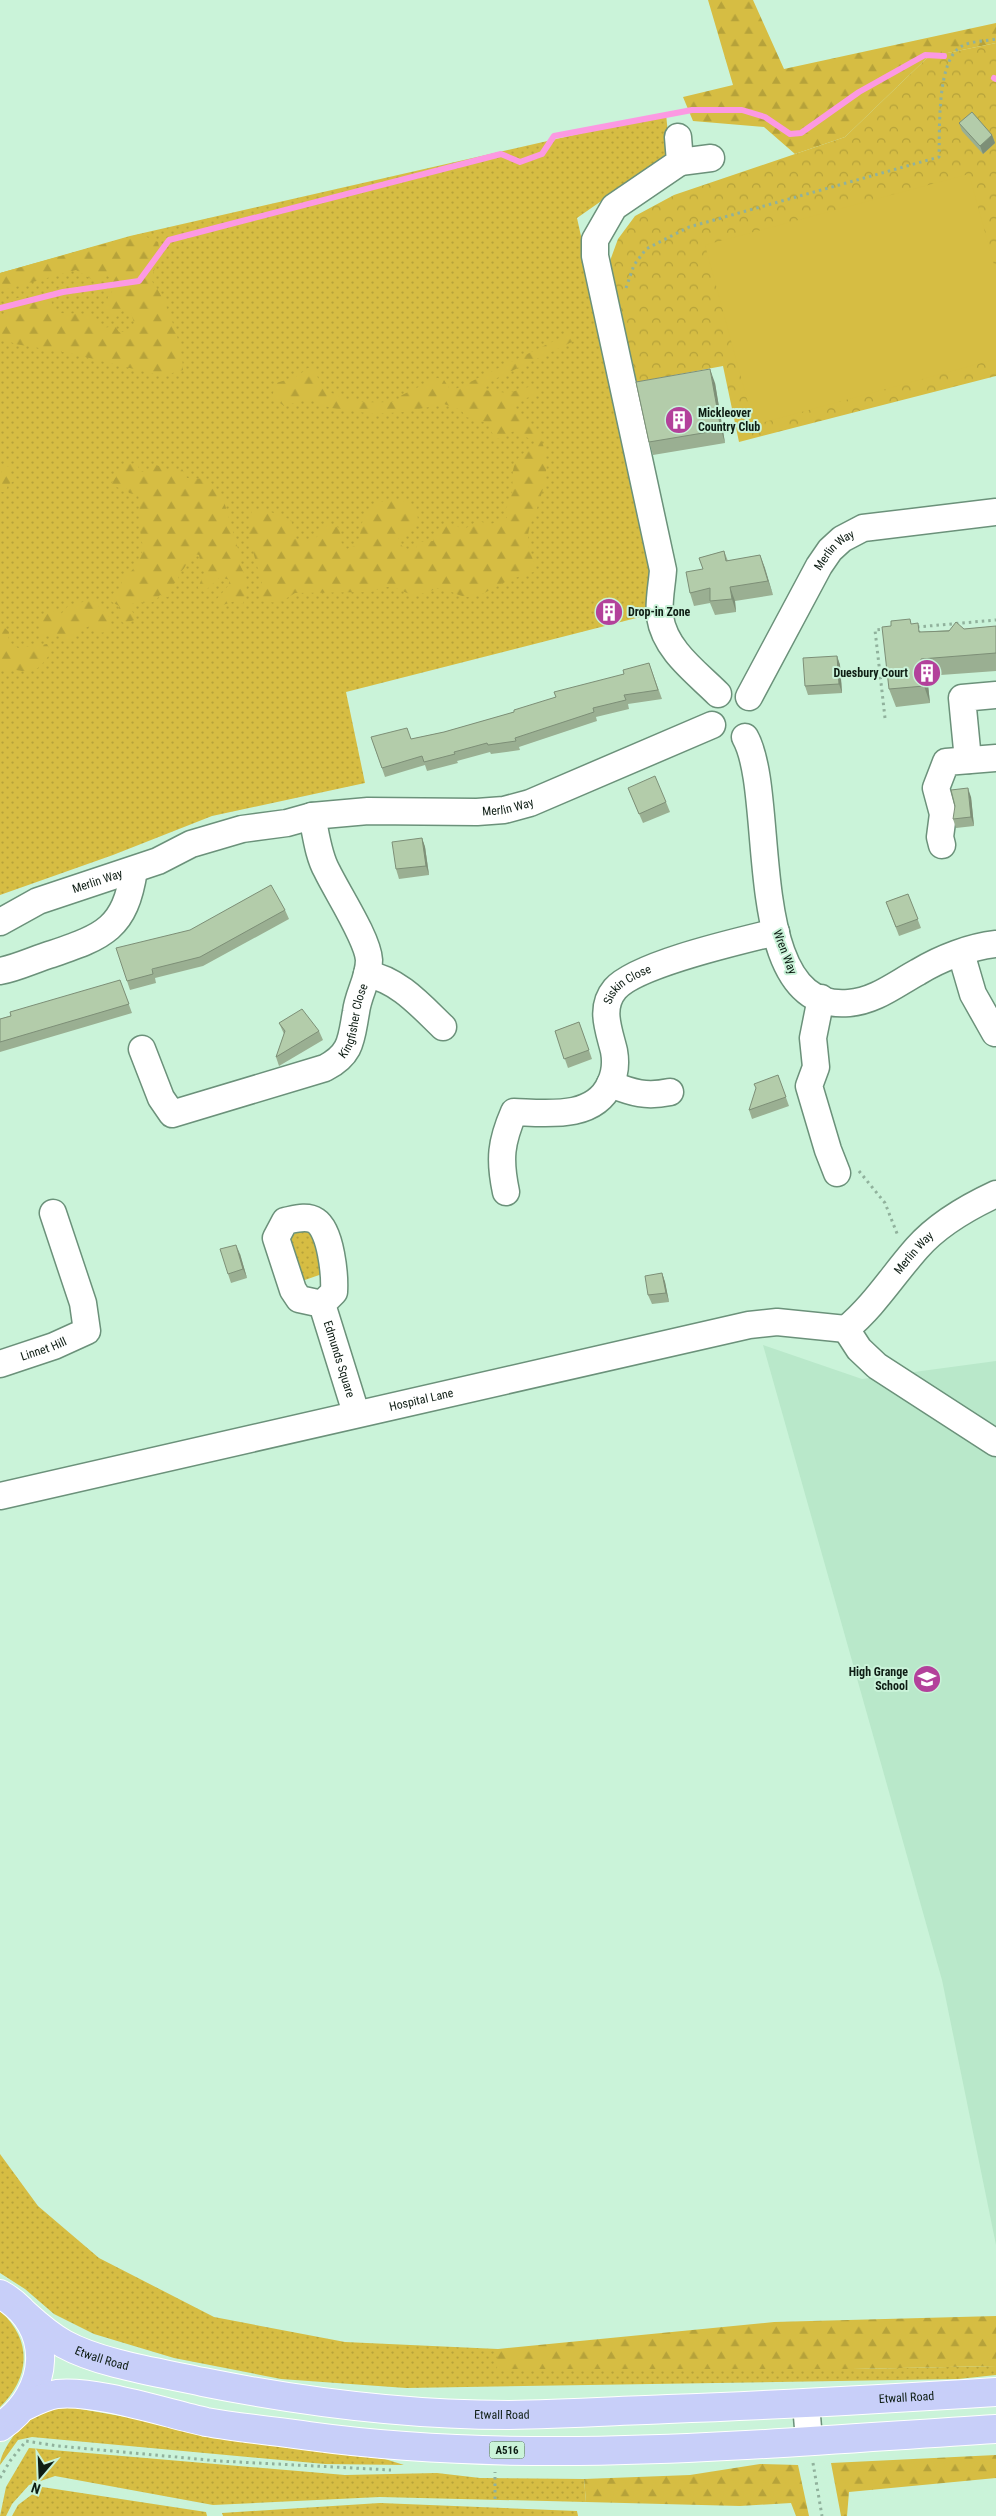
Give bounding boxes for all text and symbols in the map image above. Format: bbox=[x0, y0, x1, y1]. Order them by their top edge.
building icon: Mickleover Country Club bbox=[664, 405, 694, 435]
place label: Mickleover Country Club bbox=[698, 406, 760, 434]
street label: Merlin Way bbox=[811, 527, 857, 573]
building icon: Drop-in Zone bbox=[594, 597, 624, 627]
place label: Drop-in Zone bbox=[628, 605, 691, 619]
building icon: Duesbury Court bbox=[912, 658, 942, 688]
place label: Duesbury Court bbox=[833, 666, 908, 680]
street label: Merlin Way bbox=[482, 795, 536, 819]
street label: Merlin Way bbox=[70, 866, 124, 896]
street label: Wren Way bbox=[770, 928, 800, 976]
street label: Siskin Close bbox=[601, 962, 653, 1006]
street label: Kingfisher Close bbox=[336, 981, 371, 1061]
street label: Merlin Way bbox=[891, 1229, 936, 1277]
street label: Edmunds Square bbox=[321, 1319, 358, 1400]
street label: Linnet Hill bbox=[19, 1334, 69, 1364]
street label: Hospital Lane bbox=[388, 1386, 455, 1414]
school or university icon: High Grange School bbox=[912, 1664, 942, 1694]
place label: High Grange School bbox=[849, 1665, 908, 1693]
street label: Etwall Road bbox=[73, 2343, 130, 2373]
street label: Etwall Road bbox=[878, 2389, 935, 2406]
street label: Etwall Road bbox=[474, 2408, 530, 2422]
road number: A516 bbox=[490, 2442, 524, 2458]
north arrow bbox=[15, 2451, 65, 2501]
text: N bbox=[29, 2479, 42, 2497]

